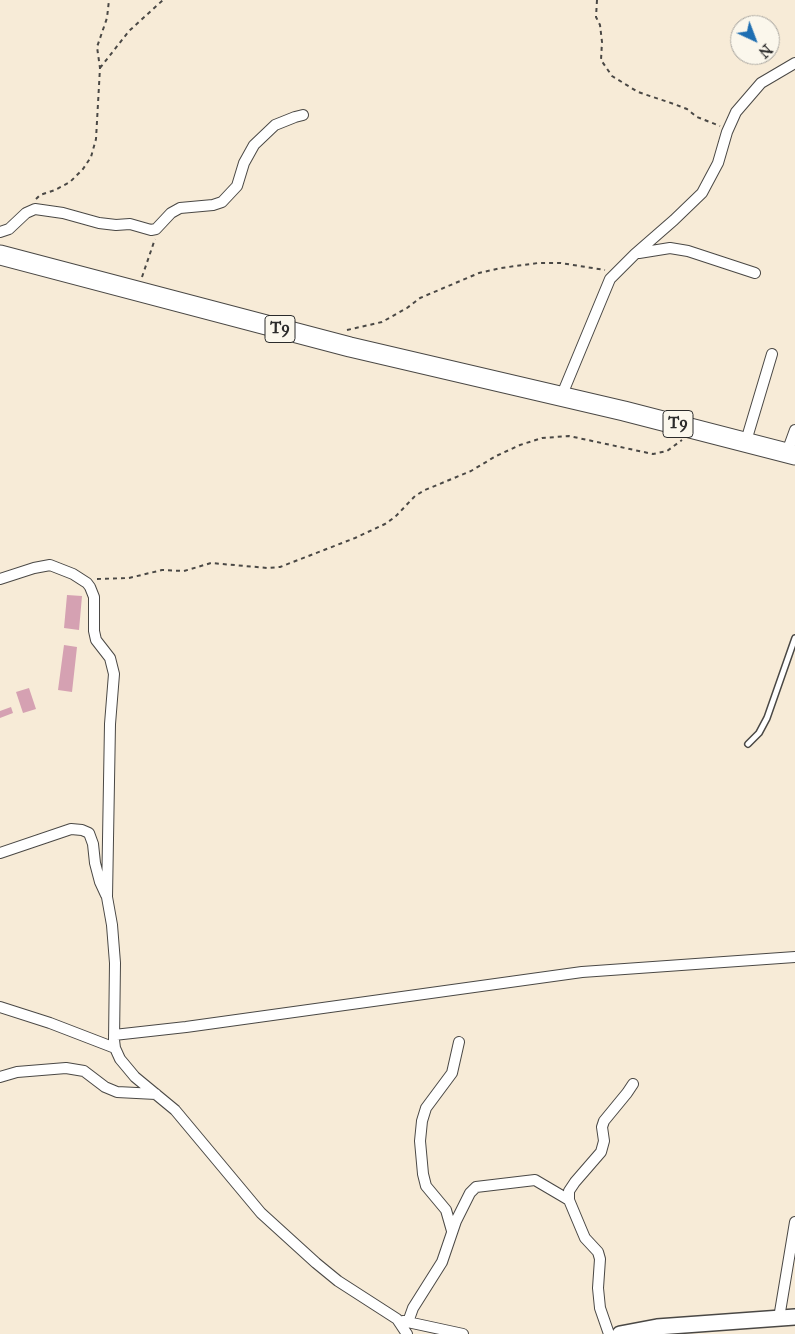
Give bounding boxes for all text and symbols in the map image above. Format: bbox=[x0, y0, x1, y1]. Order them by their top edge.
north arrow bbox=[730, 15, 780, 65]
text: N bbox=[755, 40, 775, 61]
road number: T9 bbox=[265, 316, 295, 342]
road number: T9 bbox=[663, 410, 693, 438]

